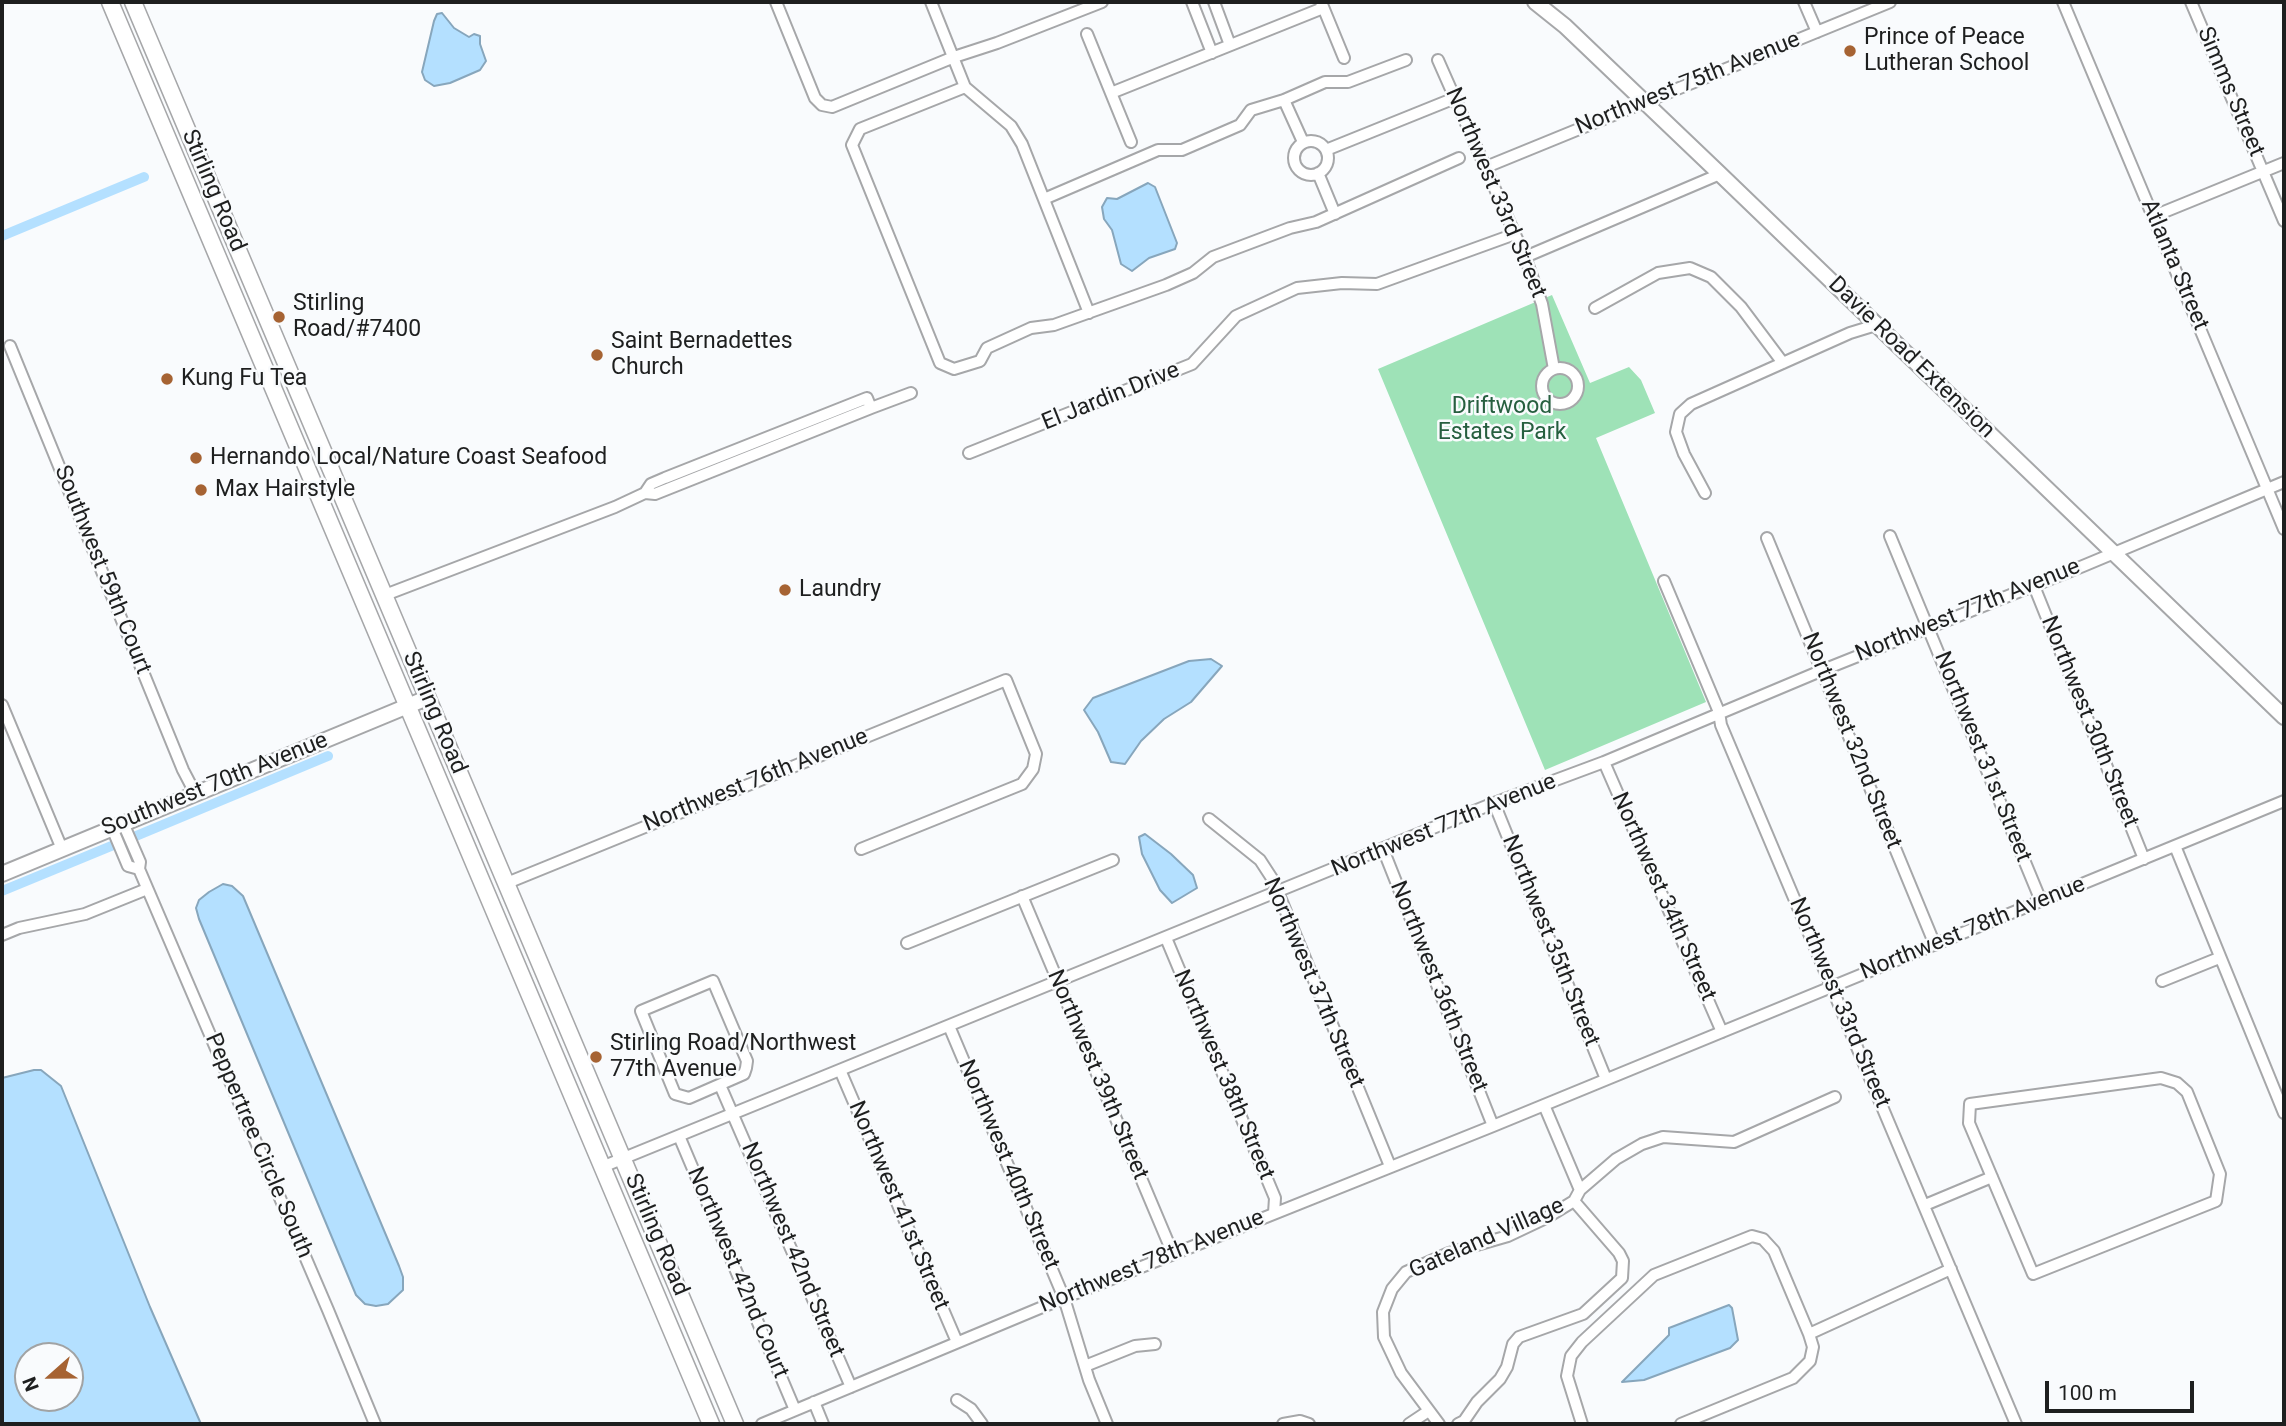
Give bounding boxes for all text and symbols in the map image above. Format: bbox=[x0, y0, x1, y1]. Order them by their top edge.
street label: Simms Street bbox=[2190, 23, 2270, 161]
place label: Prince of Peace Lutheran School bbox=[1864, 24, 2029, 78]
street label: Northwest 75th Avenue bbox=[1572, 26, 1804, 142]
marker: Prince of Peace Lutheran School bbox=[1842, 43, 1858, 59]
street label: Northwest 33rd Street bbox=[1438, 84, 1552, 302]
street label: Stirling Road bbox=[175, 126, 251, 256]
street label: Atlanta Street bbox=[2134, 195, 2214, 335]
street label: Davie Road Extension bbox=[1822, 271, 2000, 445]
place label: Stirling Road/#7400 bbox=[293, 290, 421, 344]
marker: Stirling Road/#7400 bbox=[271, 309, 287, 325]
place label: Saint Bernadettes Church bbox=[611, 328, 793, 382]
marker: Saint Bernadettes Church bbox=[589, 347, 605, 363]
street label: El Jardin Drive bbox=[1038, 357, 1184, 437]
place label: Kung Fu Tea bbox=[181, 365, 307, 393]
marker: Kung Fu Tea bbox=[159, 371, 175, 387]
park label: Driftwood Estates Park bbox=[1438, 393, 1566, 447]
place label: Hernando Local/Nature Coast Seafood bbox=[210, 444, 607, 472]
marker: Hernando Local/Nature Coast Seafood bbox=[188, 450, 204, 466]
street label: Southwest 59th Court bbox=[48, 462, 156, 678]
place label: Max Hairstyle bbox=[215, 476, 355, 504]
marker: Max Hairstyle bbox=[193, 482, 209, 498]
street label: Northwest 77th Avenue bbox=[1852, 553, 2084, 669]
place label: Laundry bbox=[799, 576, 881, 604]
marker: Laundry bbox=[777, 582, 793, 598]
street label: Northwest 30th Street bbox=[2034, 612, 2144, 832]
street label: Northwest 32nd Street bbox=[1795, 629, 1907, 853]
street label: Stirling Road bbox=[396, 648, 472, 778]
street label: Northwest 31st Street bbox=[1927, 648, 2037, 866]
street label: Northwest 76th Avenue bbox=[640, 723, 872, 839]
street label: Southwest 70th Avenue bbox=[98, 727, 332, 843]
street label: Northwest 77th Avenue bbox=[1328, 768, 1560, 884]
street label: Northwest 34th Street bbox=[1605, 789, 1721, 1005]
street label: Northwest 35th Street bbox=[1495, 831, 1605, 1051]
street label: Northwest 78th Avenue bbox=[1857, 871, 2089, 987]
street label: Northwest 37th Street bbox=[1256, 874, 1370, 1092]
street label: Northwest 36th Street bbox=[1383, 877, 1493, 1097]
street label: Northwest 33rd Street bbox=[1782, 894, 1896, 1112]
street label: Northwest 39th Street bbox=[1040, 966, 1154, 1184]
street label: Northwest 38th Street bbox=[1166, 966, 1280, 1184]
street label: Peppertree Circle South bbox=[198, 1029, 318, 1263]
place label: Stirling Road/Northwest 77th Avenue bbox=[610, 1030, 856, 1084]
marker: Stirling Road/Northwest 77th Avenue bbox=[588, 1049, 604, 1065]
street label: Northwest 40th Street bbox=[951, 1056, 1065, 1274]
street label: Northwest 41st Street bbox=[841, 1097, 955, 1315]
street label: Northwest 42nd Street bbox=[734, 1138, 850, 1362]
street label: Northwest 42nd Court bbox=[680, 1163, 794, 1383]
street label: Stirling Road bbox=[618, 1170, 694, 1300]
street label: Gateland Village bbox=[1405, 1193, 1569, 1285]
street label: Northwest 78th Avenue bbox=[1036, 1204, 1268, 1320]
north arrow bbox=[14, 1342, 84, 1412]
scale bar bbox=[2048, 1366, 2197, 1410]
text: N bbox=[18, 1374, 44, 1394]
text: 100 m bbox=[2058, 1381, 2117, 1405]

